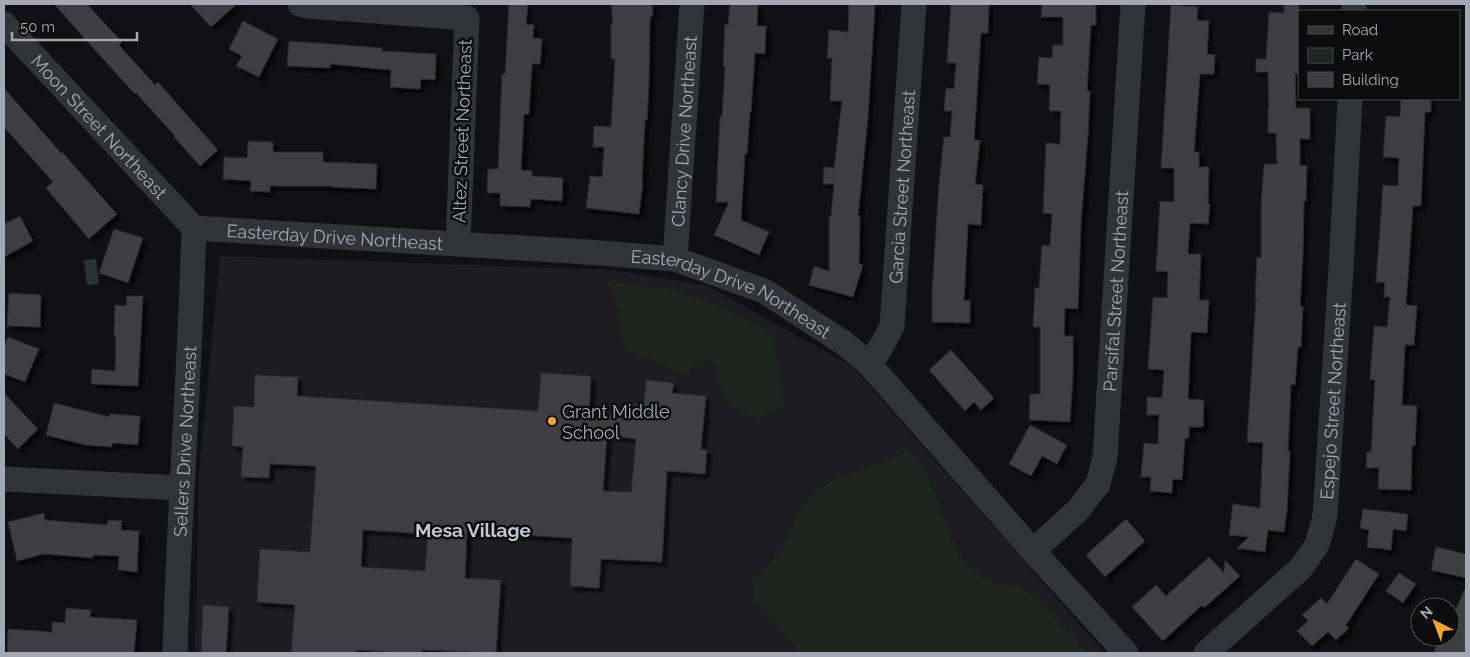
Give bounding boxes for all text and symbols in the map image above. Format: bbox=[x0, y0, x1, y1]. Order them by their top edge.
scale bar bbox=[12, 10, 138, 42]
legend bbox=[1298, 10, 1460, 100]
text: 50 m bbox=[20, 18, 55, 36]
text: Road bbox=[1342, 21, 1378, 39]
street label: Clancy Drive Northeast bbox=[667, 35, 700, 227]
street label: Altez Street Northeast bbox=[448, 39, 476, 223]
text: Park bbox=[1342, 46, 1373, 64]
street label: Moon Street Northeast bbox=[27, 50, 172, 203]
text: Building bbox=[1342, 71, 1399, 89]
street label: Garcia Street Northeast bbox=[884, 89, 919, 284]
street label: Parsifal Street Northeast bbox=[1099, 190, 1132, 392]
street label: Easterday Drive Northeast bbox=[226, 220, 443, 254]
street label: Easterday Drive Northeast bbox=[630, 245, 835, 342]
street label: Espejo Street Northeast bbox=[1316, 301, 1349, 500]
street label: Sellers Drive Northeast bbox=[169, 345, 200, 537]
place label: Grant Middle School bbox=[562, 401, 670, 443]
marker: Grant Middle School bbox=[546, 415, 558, 427]
district label: Mesa Village bbox=[415, 519, 531, 541]
north arrow bbox=[1410, 597, 1460, 647]
text: N bbox=[1417, 603, 1436, 622]

